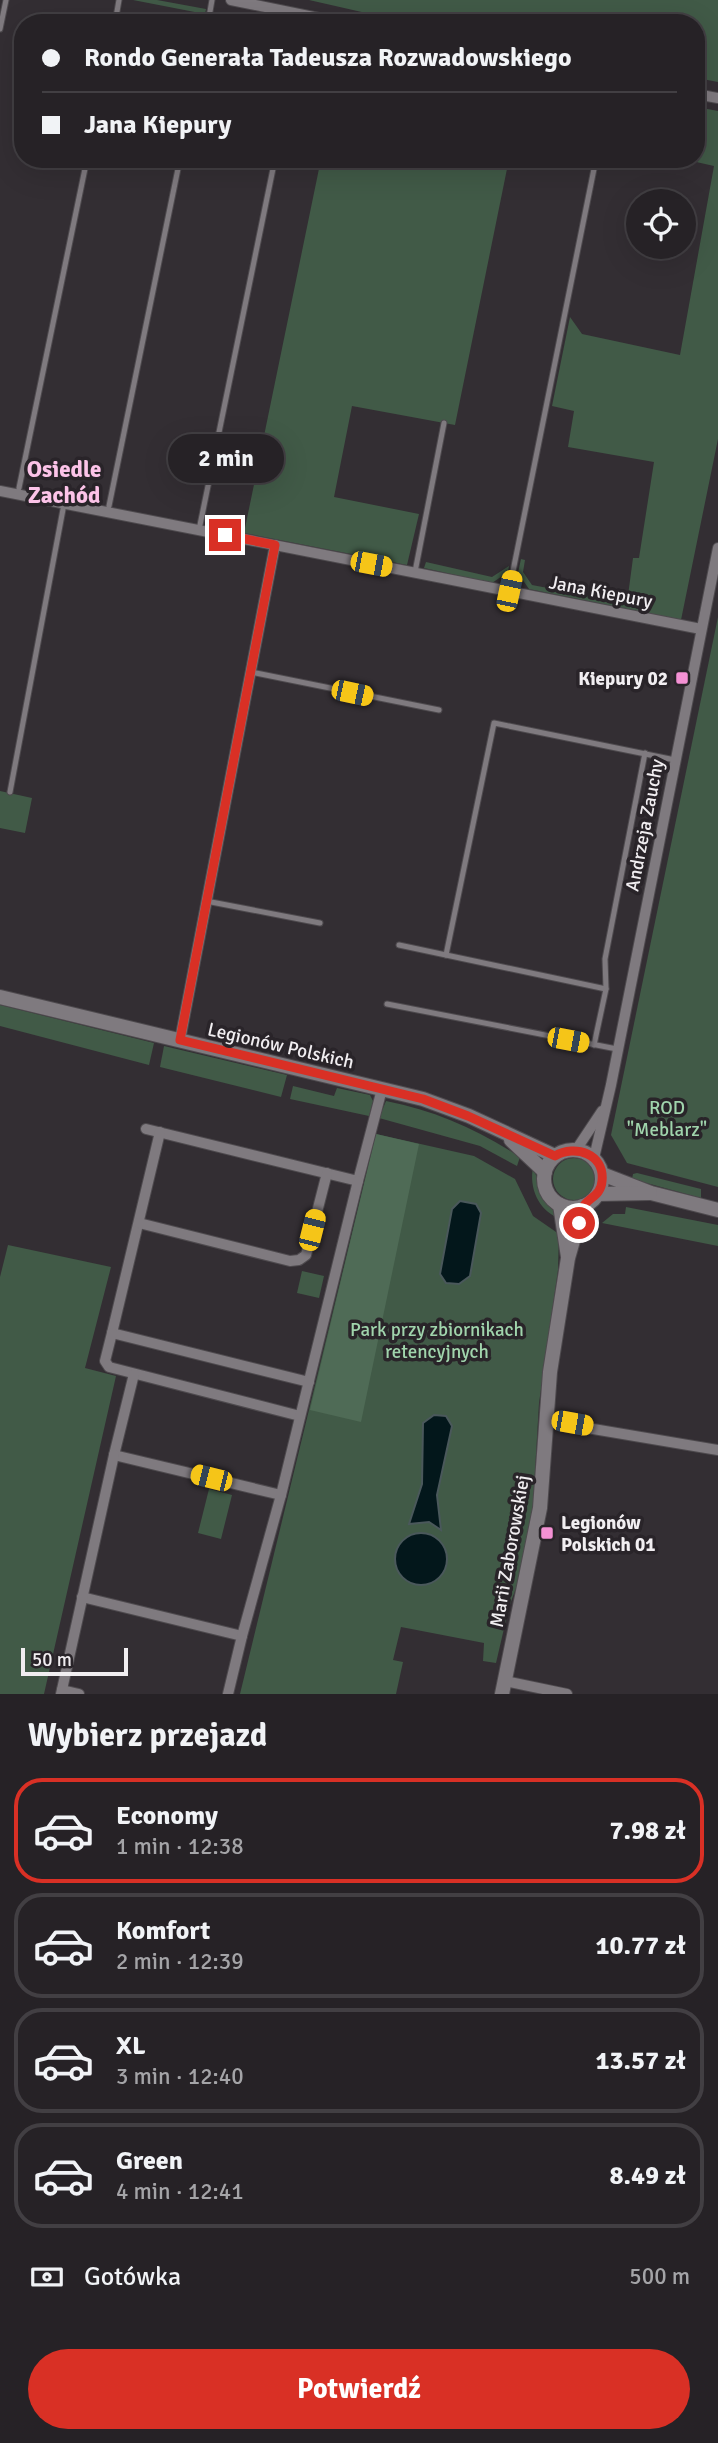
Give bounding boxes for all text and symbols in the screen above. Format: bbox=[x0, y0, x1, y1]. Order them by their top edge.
text: Rondo Generała Tadeusza Rozwadowskiego bbox=[84, 42, 572, 74]
text: Jana Kiepury bbox=[84, 109, 232, 141]
map controls bbox=[626, 189, 696, 259]
button: locate bbox=[626, 189, 696, 259]
callout: 2 min bbox=[167, 434, 283, 482]
text: 2 min bbox=[198, 444, 254, 473]
district label: Osiedle Zachód bbox=[27, 455, 101, 510]
route end bbox=[209, 519, 241, 551]
car bbox=[349, 550, 394, 578]
car bbox=[495, 568, 524, 614]
street label: Jana Kiepury bbox=[547, 570, 655, 614]
place label: Kiepury 02 bbox=[578, 667, 668, 691]
marker: Kiepury 02 bbox=[674, 670, 690, 686]
car bbox=[330, 678, 375, 708]
street label: Andrzeja Zauchy bbox=[620, 757, 670, 893]
street label: Legionów Polskich bbox=[205, 1017, 356, 1075]
car bbox=[546, 1026, 591, 1054]
park label: ROD "Meblarz" bbox=[627, 1096, 707, 1142]
car bbox=[297, 1207, 328, 1253]
route start bbox=[563, 1207, 595, 1239]
park label: Park przy zbiornikach retencyjnych bbox=[350, 1318, 524, 1364]
car bbox=[550, 1409, 595, 1437]
car bbox=[189, 1463, 234, 1493]
street label: Marii Zaborowskiej bbox=[485, 1473, 535, 1629]
place label: Legionów Polskich 01 bbox=[561, 1511, 656, 1557]
marker: Legionów Polskich 01 bbox=[539, 1525, 555, 1541]
scale bar bbox=[21, 1645, 128, 1677]
text: 50 m bbox=[32, 1648, 72, 1672]
text: Wybierz przejazd bbox=[28, 1716, 267, 1755]
icon: car bbox=[32, 1799, 95, 1862]
text: Economy bbox=[116, 1800, 218, 1832]
text: 7.98 zł bbox=[610, 1815, 686, 1847]
text: 1 min · 12:38 bbox=[116, 1832, 244, 1861]
icon: car bbox=[32, 1914, 95, 1977]
text: Komfort bbox=[116, 1915, 210, 1947]
text: 10.77 zł bbox=[595, 1930, 686, 1962]
text: 2 min · 12:39 bbox=[116, 1947, 244, 1976]
icon: car bbox=[32, 2029, 95, 2092]
text: XL bbox=[116, 2030, 146, 2062]
text: 13.57 zł bbox=[595, 2045, 686, 2077]
text: 3 min · 12:40 bbox=[116, 2062, 244, 2091]
icon: car bbox=[32, 2144, 95, 2207]
text: Green bbox=[116, 2145, 183, 2177]
text: 8.49 zł bbox=[610, 2160, 686, 2192]
text: 4 min · 12:41 bbox=[116, 2177, 244, 2206]
icon: cash bbox=[28, 2258, 66, 2296]
text: Gotówka bbox=[84, 2261, 181, 2293]
text: 500 m bbox=[629, 2262, 690, 2291]
button: Potwierdź bbox=[28, 2349, 690, 2429]

